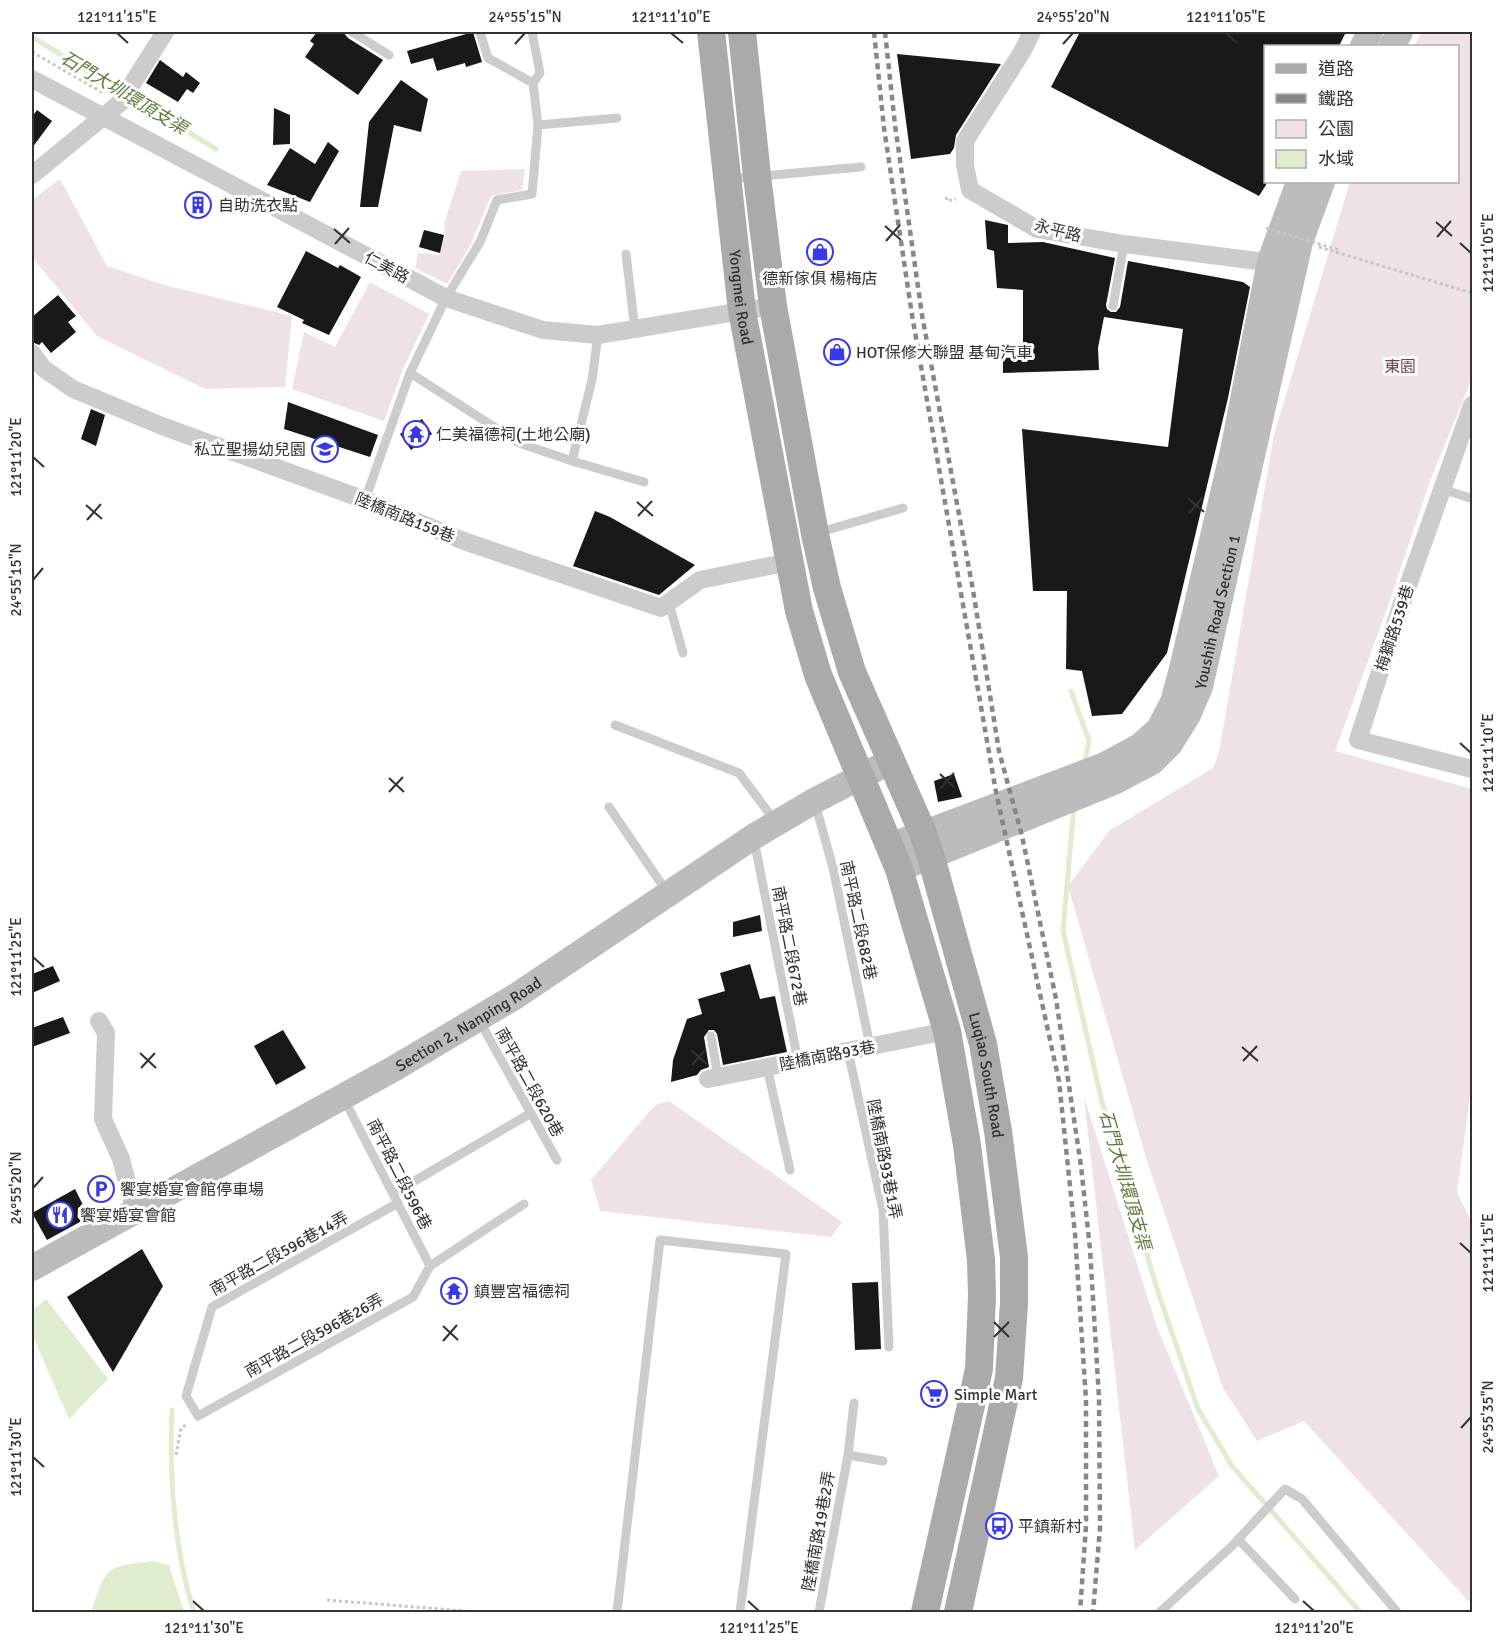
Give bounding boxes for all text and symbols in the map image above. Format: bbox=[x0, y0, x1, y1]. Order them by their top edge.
text: 121°11'15"E bbox=[77, 8, 157, 26]
text: 24°55'15"N bbox=[488, 8, 562, 26]
text: 121°11'10"E bbox=[631, 8, 711, 26]
text: 24°55'20"N bbox=[1036, 8, 1110, 26]
text: 121°11'05"E bbox=[1186, 8, 1266, 26]
legend bbox=[1264, 45, 1459, 183]
water label: 石門大圳環頂支渠 bbox=[57, 46, 194, 141]
text: 道路 bbox=[1318, 58, 1354, 80]
text: 鐵路 bbox=[1318, 88, 1354, 110]
text: 公園 bbox=[1318, 118, 1354, 140]
text: 水域 bbox=[1318, 148, 1354, 170]
building icon: 自助洗衣點 bbox=[183, 190, 213, 220]
place label: 自助洗衣點 bbox=[218, 196, 298, 216]
text: 121°11'05"E bbox=[1479, 213, 1497, 293]
street label: 永平路 bbox=[1032, 215, 1083, 246]
shop icon: 德新傢俱 楊梅店 bbox=[805, 237, 835, 267]
street label: 仁美路 bbox=[361, 248, 412, 288]
street label: Yongmei Road bbox=[724, 249, 757, 347]
place label: 德新傢俱 楊梅店 bbox=[762, 269, 878, 289]
shop icon: HOT保修大聯盟 基甸汽車 bbox=[822, 337, 852, 367]
place label: HOT保修大聯盟 基甸汽車 bbox=[856, 343, 1032, 363]
park label: 東園 bbox=[1384, 357, 1416, 377]
text: 121°11'20"E bbox=[7, 417, 25, 497]
temple icon: 仁美福德祠(土地公廟) bbox=[401, 419, 431, 449]
place label: 仁美福德祠(土地公廟) bbox=[436, 425, 591, 445]
school or university icon: 私立聖揚幼兒園 bbox=[310, 434, 340, 464]
place label: 私立聖揚幼兒園 bbox=[194, 440, 306, 460]
street label: 陸橋南路159巷 bbox=[352, 489, 457, 547]
street label: Youshih Road Section 1 bbox=[1191, 533, 1245, 691]
text: 24°55'15"N bbox=[7, 543, 25, 617]
street label: 梅獅路539巷 bbox=[1372, 582, 1418, 674]
text: 121°11'10"E bbox=[1479, 713, 1497, 793]
street label: 南平路二段682巷 bbox=[836, 859, 880, 982]
street label: 南平路二段672巷 bbox=[768, 884, 810, 1008]
text: 121°11'25"E bbox=[7, 917, 25, 997]
street label: Section 2, Nanping Road bbox=[392, 973, 546, 1076]
street label: Luqiao South Road bbox=[964, 1010, 1008, 1139]
street label: 南平路二段620巷 bbox=[491, 1024, 567, 1141]
street label: 陸橋南路93巷 bbox=[778, 1037, 877, 1075]
street label: 陸橋南路93巷1弄 bbox=[863, 1097, 905, 1221]
water label: 石門大圳環頂支渠 bbox=[1095, 1108, 1156, 1255]
street label: 南平路二段596巷 bbox=[363, 1116, 436, 1233]
text: 24°55'20"N bbox=[7, 1151, 25, 1225]
parking icon: 饗宴婚宴會館停車場 bbox=[86, 1174, 116, 1204]
place label: 饗宴婚宴會館停車場 bbox=[120, 1180, 264, 1200]
restaurant icon: 饗宴婚宴會館 bbox=[45, 1200, 75, 1230]
place label: 饗宴婚宴會館 bbox=[80, 1206, 176, 1226]
street label: 南平路二段596巷14弄 bbox=[207, 1208, 352, 1300]
text: 121°11'15"E bbox=[1479, 1213, 1497, 1293]
temple icon: 鎮豐宮福德祠 bbox=[439, 1276, 469, 1306]
place label: 鎮豐宮福德祠 bbox=[474, 1282, 570, 1302]
street label: 南平路二段596巷26弄 bbox=[242, 1290, 387, 1382]
supermarket icon: Simple Mart bbox=[919, 1379, 949, 1409]
text: 24°55'35"N bbox=[1479, 1380, 1497, 1454]
place label: Simple Mart bbox=[954, 1385, 1038, 1405]
text: 121°11'30"E bbox=[7, 1417, 25, 1497]
street label: 陸橋南路19巷2弄 bbox=[799, 1469, 839, 1593]
bus stop icon: 平鎮新村 bbox=[984, 1511, 1014, 1541]
place label: 平鎮新村 bbox=[1018, 1517, 1082, 1537]
text: 121°11'30"E bbox=[164, 1619, 244, 1637]
text: 121°11'25"E bbox=[719, 1619, 799, 1637]
text: 121°11'20"E bbox=[1274, 1619, 1354, 1637]

